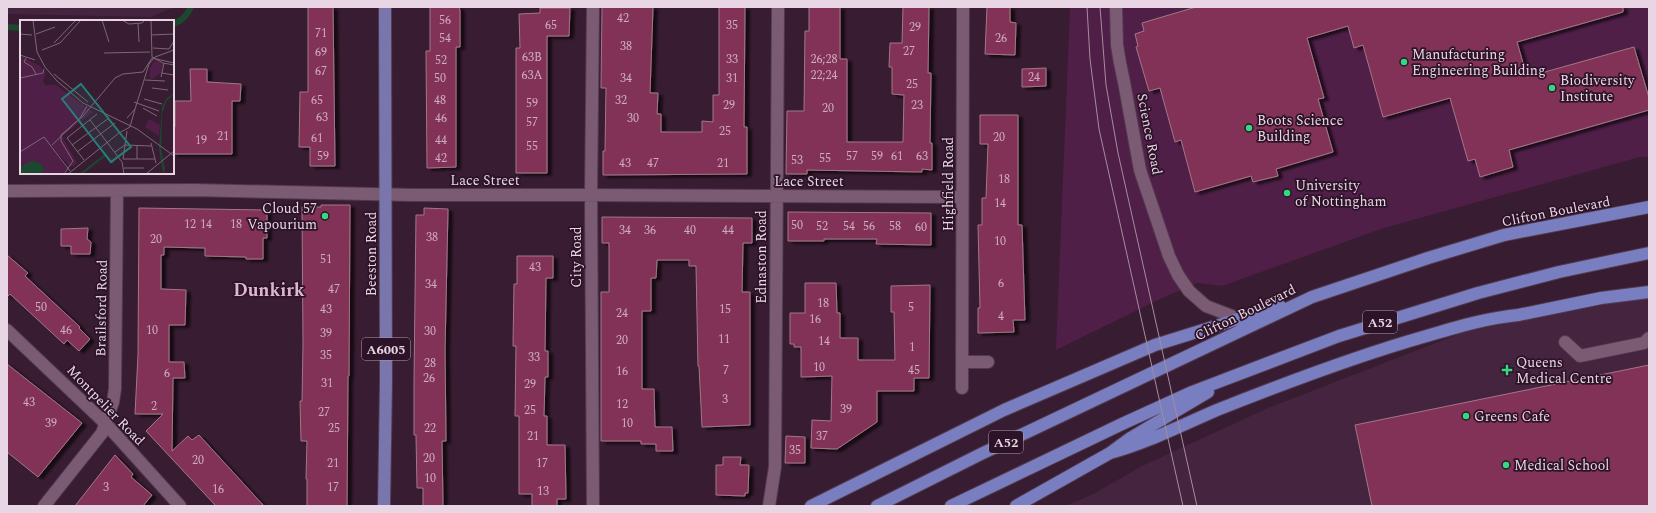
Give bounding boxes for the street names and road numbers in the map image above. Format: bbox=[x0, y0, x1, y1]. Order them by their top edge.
street label: Science Road bbox=[1131, 92, 1168, 177]
street label: Highfield Road bbox=[938, 137, 959, 231]
street label: Lace Street bbox=[450, 170, 520, 191]
street label: Lace Street bbox=[774, 171, 844, 192]
street label: Clifton Boulevard bbox=[1500, 191, 1612, 232]
street label: Ednaston Road bbox=[751, 210, 772, 304]
street label: Beeston Road bbox=[361, 212, 382, 296]
street label: City Road bbox=[566, 226, 587, 288]
street label: Brailsford Road bbox=[90, 259, 113, 357]
street label: Clifton Boulevard bbox=[1191, 279, 1300, 346]
road number: A52 bbox=[1363, 311, 1397, 333]
road number: A6005 bbox=[362, 338, 410, 360]
street label: Montpelier Road bbox=[62, 360, 150, 450]
road number: A52 bbox=[989, 431, 1023, 453]

